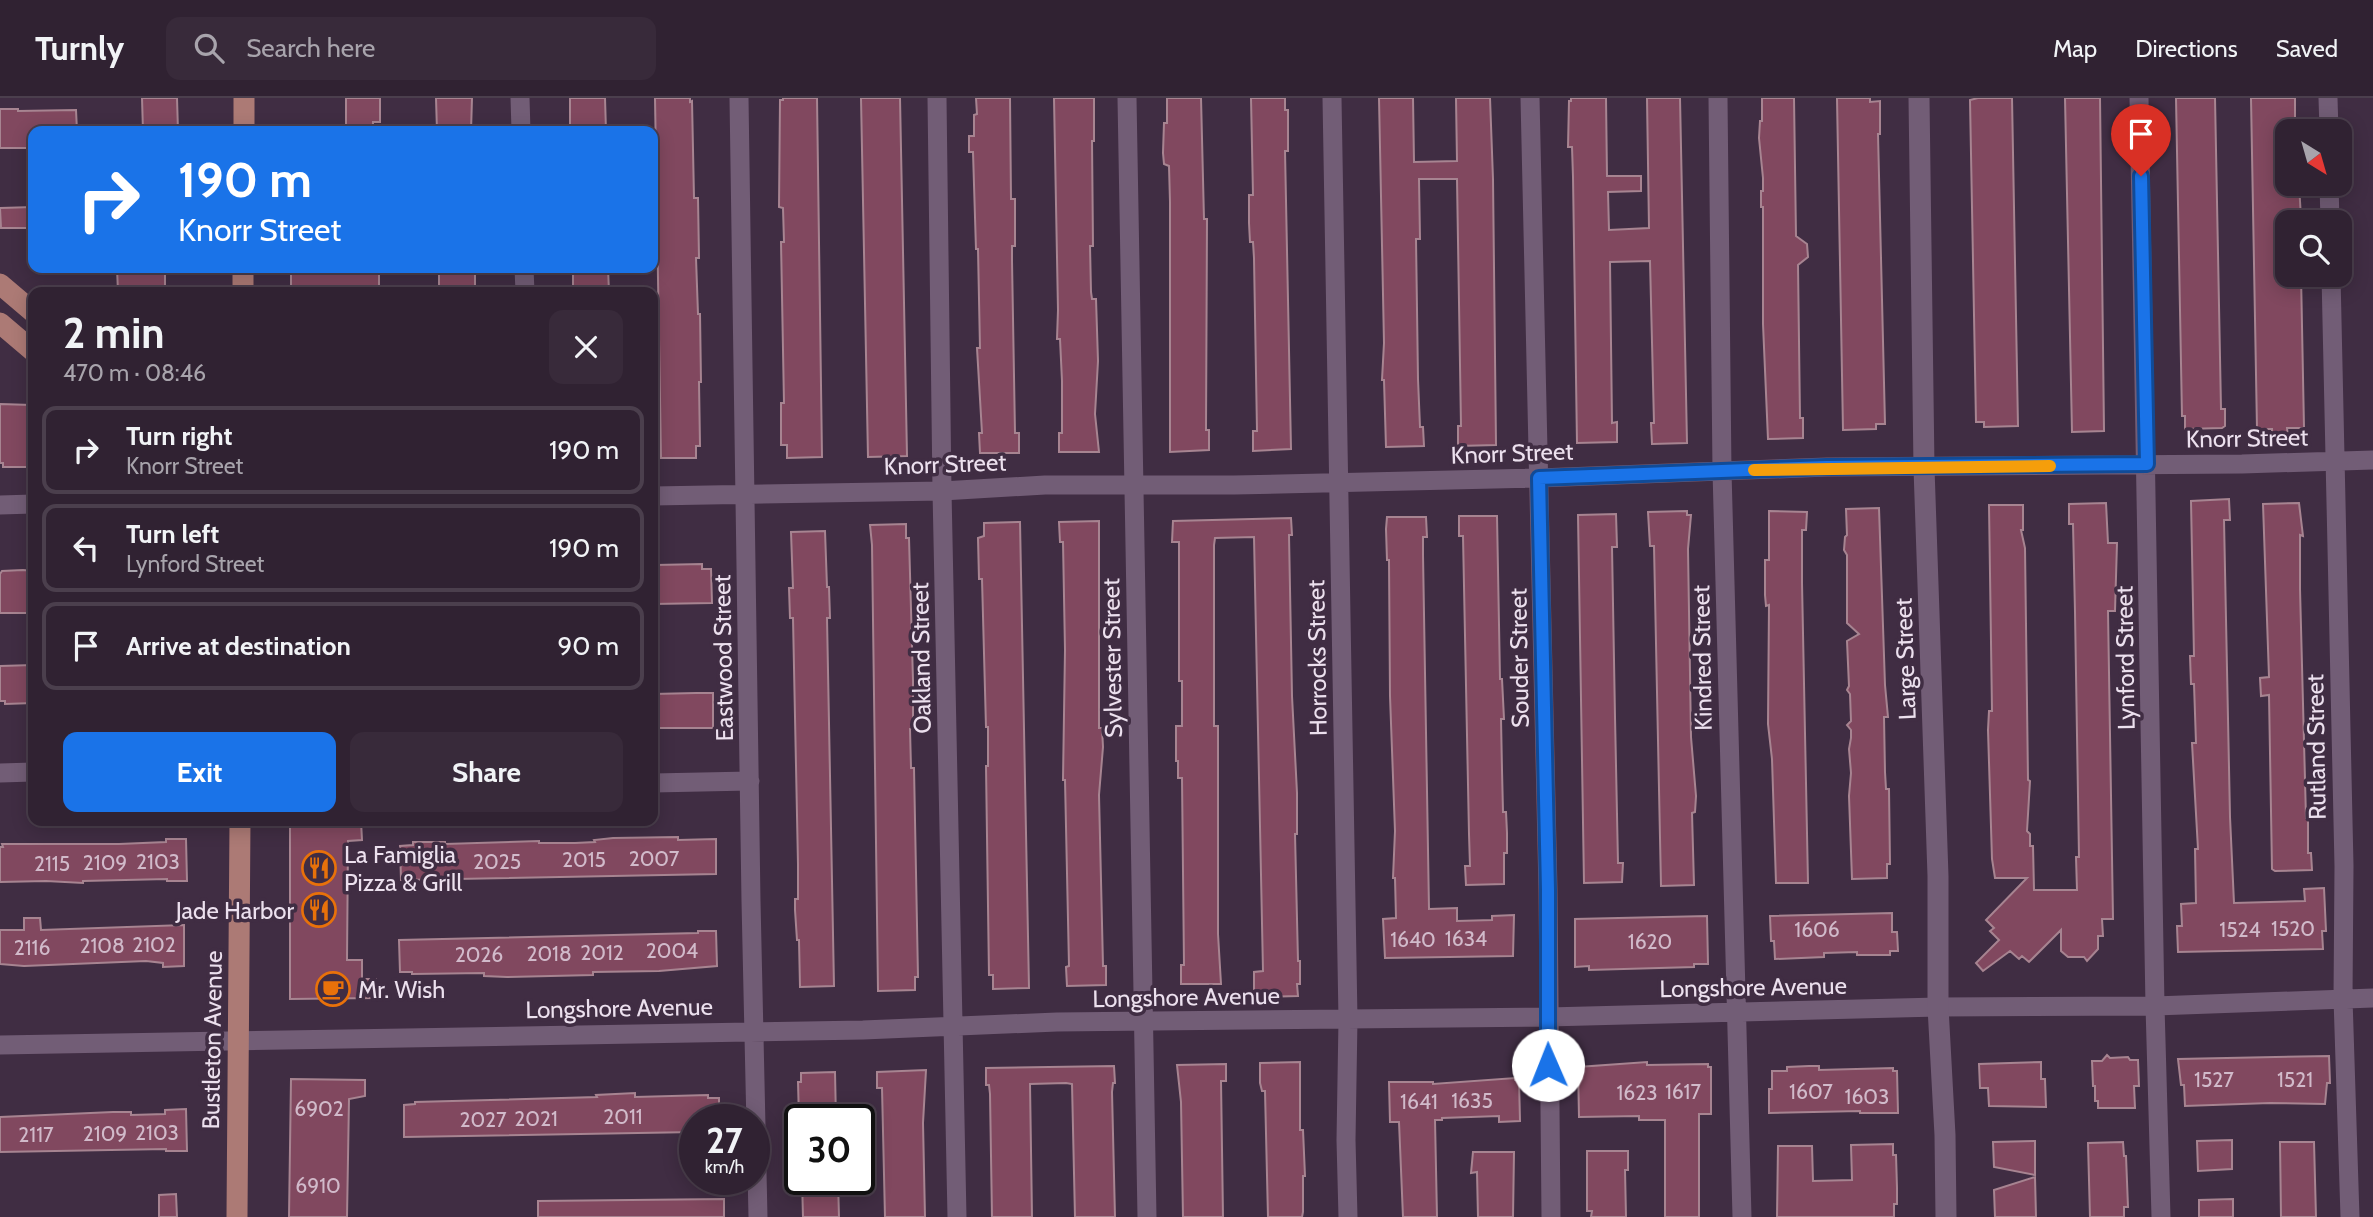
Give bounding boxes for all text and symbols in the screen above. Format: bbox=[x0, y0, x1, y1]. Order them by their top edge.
search box bbox=[166, 17, 656, 80]
text: Turnly bbox=[35, 28, 124, 68]
icon: search bbox=[190, 29, 228, 67]
text: Search here bbox=[246, 32, 375, 64]
text: Map bbox=[2053, 34, 2097, 63]
text: Directions bbox=[2135, 34, 2238, 63]
text: Saved bbox=[2276, 34, 2338, 63]
pin bbox=[2111, 104, 2171, 176]
icon: arrive bbox=[2122, 115, 2160, 153]
north arrow bbox=[2275, 119, 2352, 196]
map controls bbox=[2275, 119, 2352, 287]
text: 190 m bbox=[178, 150, 312, 209]
icon: right bbox=[63, 154, 154, 245]
text: Knorr Street bbox=[178, 210, 341, 249]
button: search bbox=[2275, 210, 2352, 287]
text: 2 min bbox=[63, 307, 164, 359]
button: close bbox=[549, 310, 623, 384]
text: 470 m · 08:46 bbox=[63, 359, 206, 387]
text: Turn right bbox=[126, 420, 232, 452]
street label: Knorr Street bbox=[2186, 422, 2308, 454]
icon: right bbox=[67, 431, 105, 469]
text: 190 m bbox=[549, 434, 619, 466]
street label: Knorr Street bbox=[1450, 436, 1574, 470]
street label: Knorr Street bbox=[883, 447, 1007, 481]
text: Knorr Street bbox=[126, 452, 243, 480]
text: Turn left bbox=[126, 518, 219, 550]
icon: left bbox=[67, 529, 105, 567]
text: 190 m bbox=[549, 532, 619, 564]
text: Lynford Street bbox=[126, 550, 264, 578]
street label: Eastwood Street bbox=[707, 574, 739, 742]
street label: Sylvester Street bbox=[1096, 578, 1128, 738]
street label: Horrocks Street bbox=[1301, 579, 1333, 737]
street label: Oakland Street bbox=[905, 582, 937, 734]
street label: Kindred Street bbox=[1686, 585, 1718, 731]
street label: Lynford Street bbox=[2109, 586, 2141, 730]
street label: Souder Street bbox=[1503, 588, 1535, 728]
street label: Large Street bbox=[1888, 597, 1922, 721]
icon: arrive bbox=[67, 627, 105, 665]
text: Arrive at destination bbox=[126, 630, 351, 662]
text: 90 m bbox=[557, 630, 619, 662]
street label: Rutland Street bbox=[2300, 674, 2332, 820]
button: Exit bbox=[63, 732, 336, 812]
button: Share bbox=[350, 732, 623, 812]
place label: La Famiglia Pizza & Grill bbox=[344, 840, 463, 897]
house number: 2007 bbox=[629, 846, 680, 871]
house number: 2015 bbox=[562, 847, 606, 872]
house number: 2103 bbox=[136, 849, 180, 874]
restaurant icon: La Famiglia Pizza & Grill bbox=[300, 849, 338, 887]
house number: 2025 bbox=[473, 849, 521, 874]
house number: 2109 bbox=[83, 850, 127, 875]
house number: 2115 bbox=[34, 851, 70, 876]
restaurant icon: Jade Harbor bbox=[300, 891, 338, 929]
place label: Jade Harbor bbox=[175, 896, 294, 925]
house number: 1520 bbox=[2271, 916, 2315, 941]
house number: 1606 bbox=[1794, 917, 1840, 942]
house number: 1524 bbox=[2219, 917, 2261, 942]
house number: 1634 bbox=[1445, 926, 1487, 951]
house number: 1640 bbox=[1390, 927, 1436, 952]
house number: 1620 bbox=[1628, 929, 1672, 954]
house number: 2102 bbox=[132, 932, 176, 957]
house number: 2108 bbox=[79, 933, 125, 958]
house number: 2116 bbox=[14, 935, 50, 960]
house number: 2004 bbox=[646, 938, 698, 963]
house number: 2012 bbox=[580, 940, 624, 965]
house number: 2018 bbox=[526, 941, 572, 966]
house number: 2026 bbox=[455, 942, 503, 967]
street label: Bustleton Avenue bbox=[196, 950, 228, 1130]
cafe icon: Mr. Wish bbox=[314, 970, 352, 1008]
street label: Longshore Avenue bbox=[1659, 971, 1847, 1003]
place label: Mr. Wish bbox=[358, 975, 445, 1004]
street label: Longshore Avenue bbox=[1092, 981, 1280, 1013]
street label: Longshore Avenue bbox=[525, 992, 713, 1024]
position arrow bbox=[1511, 1028, 1585, 1102]
house number: 1527 bbox=[2194, 1067, 2234, 1092]
house number: 1521 bbox=[2277, 1067, 2313, 1092]
house number: 1617 bbox=[1665, 1079, 1701, 1104]
house number: 1607 bbox=[1789, 1079, 1833, 1104]
house number: 1623 bbox=[1616, 1080, 1658, 1105]
house number: 1603 bbox=[1845, 1084, 1889, 1109]
house number: 1635 bbox=[1451, 1088, 1493, 1113]
house number: 1641 bbox=[1400, 1089, 1438, 1114]
house number: 6902 bbox=[294, 1096, 344, 1121]
house number: 2011 bbox=[603, 1104, 643, 1129]
speed limit sign: 30 bbox=[784, 1104, 875, 1195]
house number: 2021 bbox=[514, 1106, 558, 1131]
house number: 2027 bbox=[459, 1107, 507, 1132]
text: 27 bbox=[706, 1119, 743, 1162]
house number: 2103 bbox=[135, 1120, 179, 1145]
house number: 2109 bbox=[83, 1121, 127, 1146]
house number: 2117 bbox=[18, 1122, 54, 1147]
text: km/h bbox=[705, 1156, 744, 1178]
house number: 6910 bbox=[295, 1173, 341, 1198]

